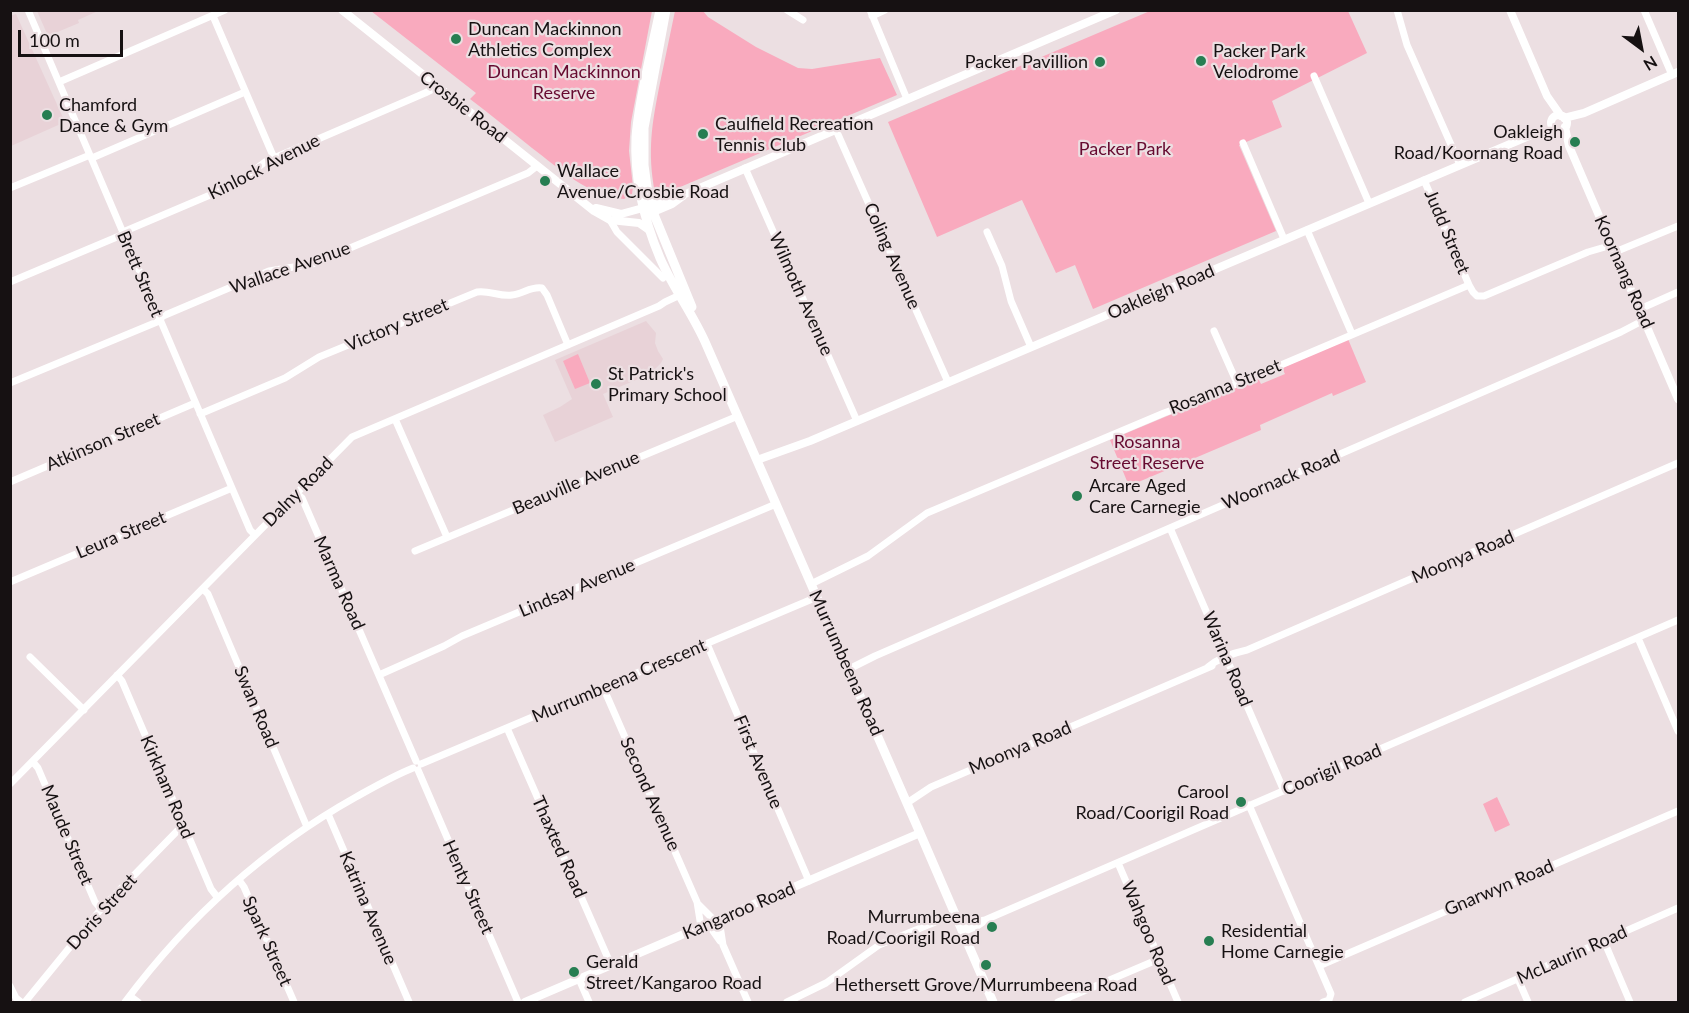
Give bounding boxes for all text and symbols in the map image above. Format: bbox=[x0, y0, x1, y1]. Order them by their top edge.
scale bar bbox=[21, 18, 126, 56]
place label: Duncan Mackinnon Athletics Complex bbox=[468, 18, 622, 60]
north arrow bbox=[1611, 18, 1671, 78]
text: 100 m bbox=[29, 29, 80, 51]
marker: Duncan Mackinnon Athletics Complex bbox=[449, 32, 463, 46]
place label: Packer Park Velodrome bbox=[1213, 40, 1306, 82]
place label: Packer Pavillion bbox=[965, 51, 1088, 73]
text: N bbox=[1641, 52, 1661, 75]
marker: Packer Park Velodrome bbox=[1194, 54, 1208, 68]
marker: Packer Pavillion bbox=[1093, 55, 1107, 69]
park label: Duncan Mackinnon Reserve bbox=[487, 61, 641, 104]
street label: Crosbie Road bbox=[415, 66, 511, 148]
place label: Chamford Dance & Gym bbox=[59, 94, 168, 136]
marker: Chamford Dance & Gym bbox=[40, 108, 54, 122]
place label: Caulfield Recreation Tennis Club bbox=[715, 113, 874, 156]
place label: Oakleigh Road/Koornang Road bbox=[1394, 121, 1563, 164]
marker: Caulfield Recreation Tennis Club bbox=[696, 127, 710, 141]
street label: Kinlock Avenue bbox=[204, 130, 324, 204]
marker: Oakleigh Road/Koornang Road bbox=[1568, 135, 1582, 149]
park label: Packer Park bbox=[1079, 138, 1171, 160]
place label: Wallace Avenue/Crosbie Road bbox=[557, 160, 729, 202]
marker: Wallace Avenue/Crosbie Road bbox=[538, 174, 552, 188]
street label: Judd Street bbox=[1420, 187, 1474, 277]
street label: Coling Avenue bbox=[859, 199, 925, 313]
street label: Koornang Road bbox=[1589, 212, 1659, 332]
street label: Brett Street bbox=[112, 228, 168, 320]
street label: Wilmoth Avenue bbox=[764, 229, 838, 359]
street label: Wallace Avenue bbox=[227, 237, 353, 299]
street label: Oakleigh Road bbox=[1104, 260, 1218, 324]
street label: Victory Street bbox=[342, 294, 452, 356]
street label: Rosanna Street bbox=[1166, 355, 1284, 419]
place label: St Patrick's Primary School bbox=[608, 363, 727, 406]
marker: St Patrick's Primary School bbox=[589, 377, 603, 391]
street label: Atkinson Street bbox=[43, 408, 163, 476]
park label: Rosanna Street Reserve bbox=[1090, 431, 1204, 474]
street label: Woornack Road bbox=[1219, 445, 1343, 515]
street label: Beauville Avenue bbox=[509, 447, 643, 519]
street label: Dalny Road bbox=[258, 452, 338, 532]
place label: Arcare Aged Care Carnegie bbox=[1089, 475, 1201, 518]
marker: Arcare Aged Care Carnegie bbox=[1070, 489, 1084, 503]
street label: Leura Street bbox=[73, 506, 169, 564]
street label: Moonya Road bbox=[1409, 526, 1517, 588]
street label: Marma Road bbox=[309, 533, 369, 633]
street label: Lindsay Avenue bbox=[516, 554, 638, 622]
street label: Murrumbeena Road bbox=[804, 587, 888, 739]
street label: Warina Road bbox=[1197, 608, 1257, 710]
street label: Murrumbeena Crescent bbox=[529, 635, 709, 727]
street label: Swan Road bbox=[229, 663, 283, 751]
street label: First Avenue bbox=[729, 712, 787, 812]
street label: Moonya Road bbox=[966, 717, 1074, 779]
street label: Kirkham Road bbox=[136, 732, 198, 842]
street label: Second Avenue bbox=[615, 734, 685, 854]
street label: Coorigil Road bbox=[1279, 739, 1385, 801]
place label: Carool Road/Coorigil Road bbox=[1076, 781, 1229, 824]
street label: Maude Street bbox=[36, 782, 98, 888]
street label: Thaxted Road bbox=[527, 793, 591, 901]
marker: Carool Road/Coorigil Road bbox=[1234, 795, 1248, 809]
street label: Henty Street bbox=[438, 837, 498, 937]
street label: Katrina Avenue bbox=[334, 848, 402, 968]
street label: Gnarwyn Road bbox=[1441, 855, 1557, 921]
street label: Doris Street bbox=[62, 870, 142, 954]
street label: Kangaroo Road bbox=[679, 878, 799, 944]
street label: Wahgoo Road bbox=[1116, 878, 1180, 988]
street label: Spark Street bbox=[238, 893, 296, 989]
place label: Murrumbeena Road/Coorigil Road bbox=[827, 906, 980, 948]
marker: Murrumbeena Road/Coorigil Road bbox=[985, 920, 999, 934]
place label: Residential Home Carnegie bbox=[1221, 920, 1344, 962]
street label: McLaurin Road bbox=[1513, 921, 1631, 989]
marker: Residential Home Carnegie bbox=[1202, 934, 1216, 948]
place label: Gerald Street/Kangaroo Road bbox=[586, 951, 762, 994]
marker: Hethersett Grove/Murrumbeena Road bbox=[979, 958, 993, 972]
marker: Gerald Street/Kangaroo Road bbox=[567, 965, 581, 979]
place label: Hethersett Grove/Murrumbeena Road bbox=[835, 974, 1137, 996]

